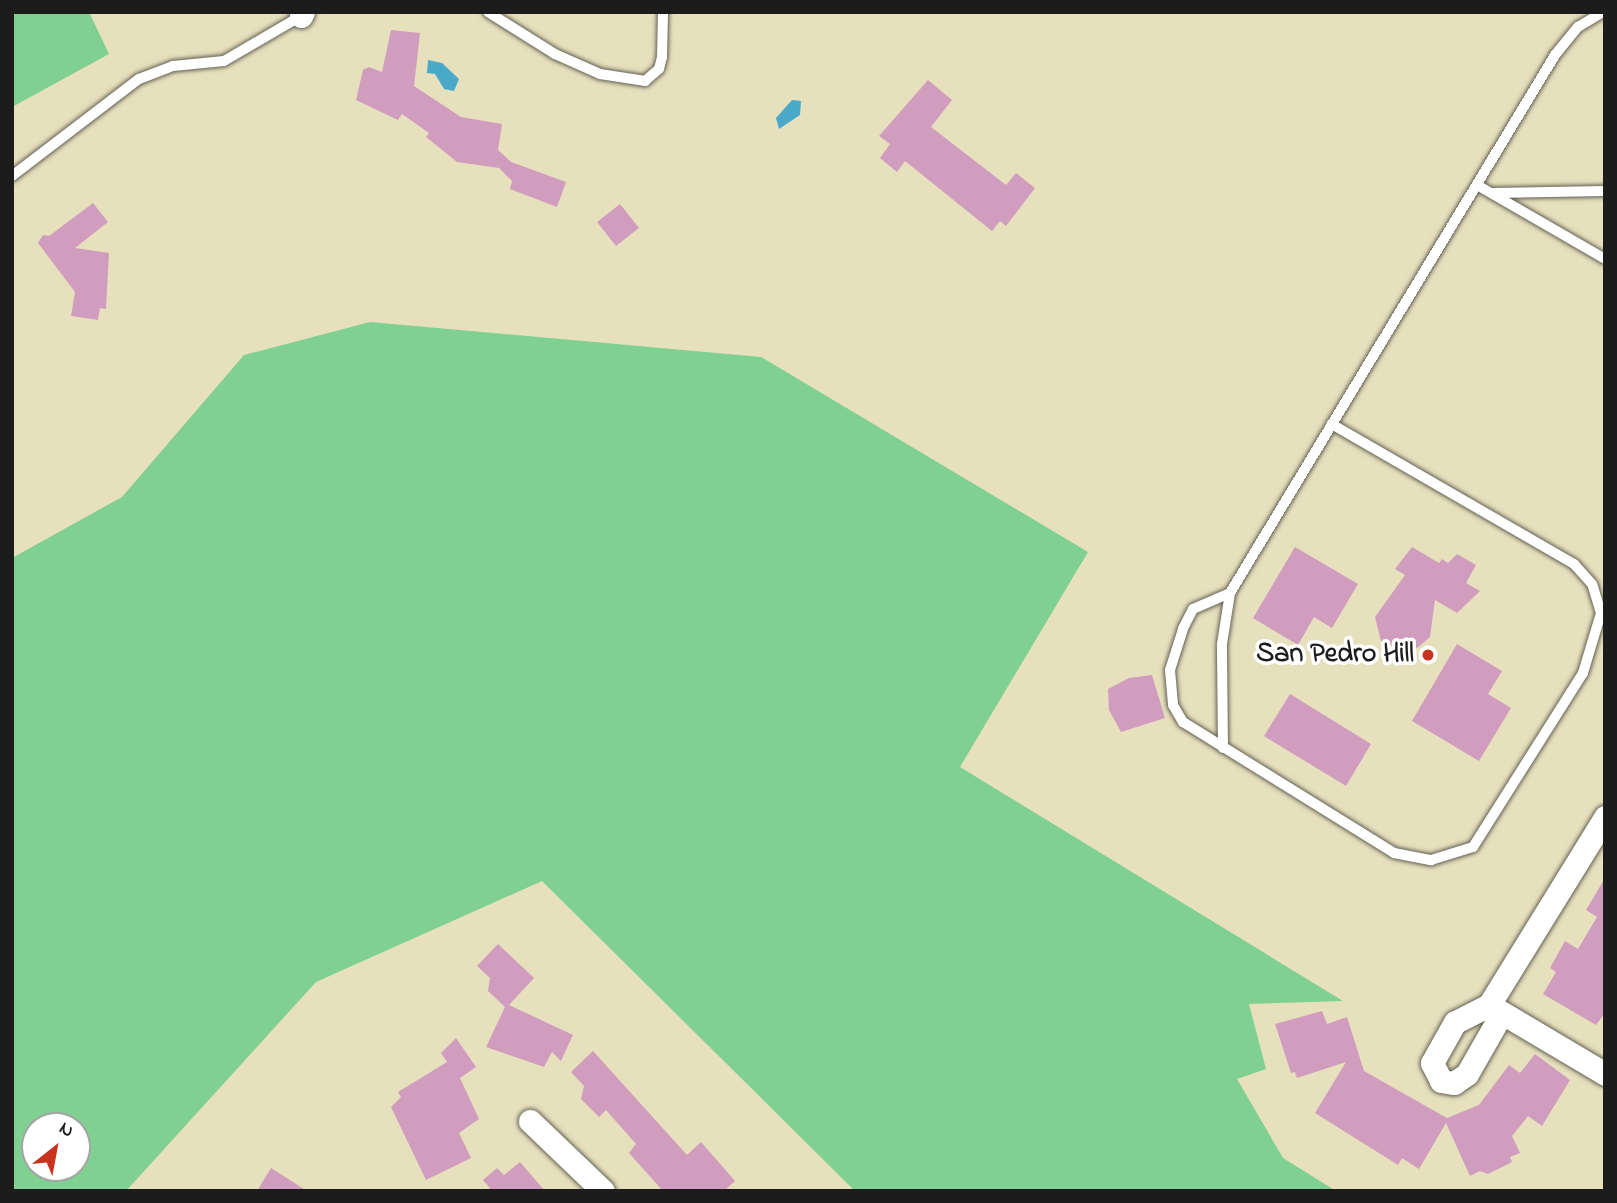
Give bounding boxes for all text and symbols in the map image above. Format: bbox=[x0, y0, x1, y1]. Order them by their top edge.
place label: San Pedro Hill bbox=[1256, 638, 1414, 672]
marker: San Pedro Hill bbox=[1420, 647, 1436, 663]
north arrow bbox=[21, 1112, 91, 1182]
text: N bbox=[54, 1115, 78, 1145]

